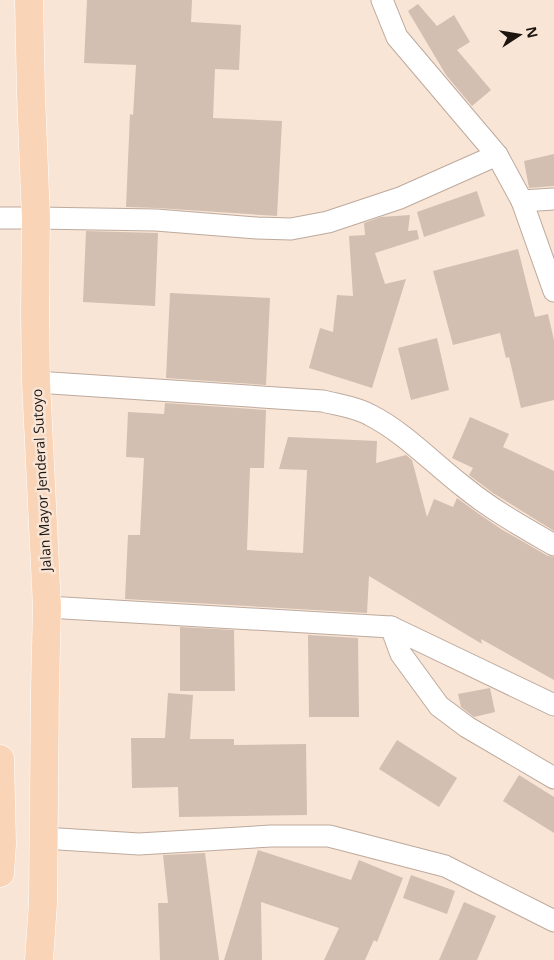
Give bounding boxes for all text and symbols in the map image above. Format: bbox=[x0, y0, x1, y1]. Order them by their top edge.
north arrow bbox=[494, 10, 544, 60]
text: N bbox=[522, 25, 543, 40]
street label: Jalan Mayor Jenderal Sutoyo bbox=[27, 388, 55, 574]

